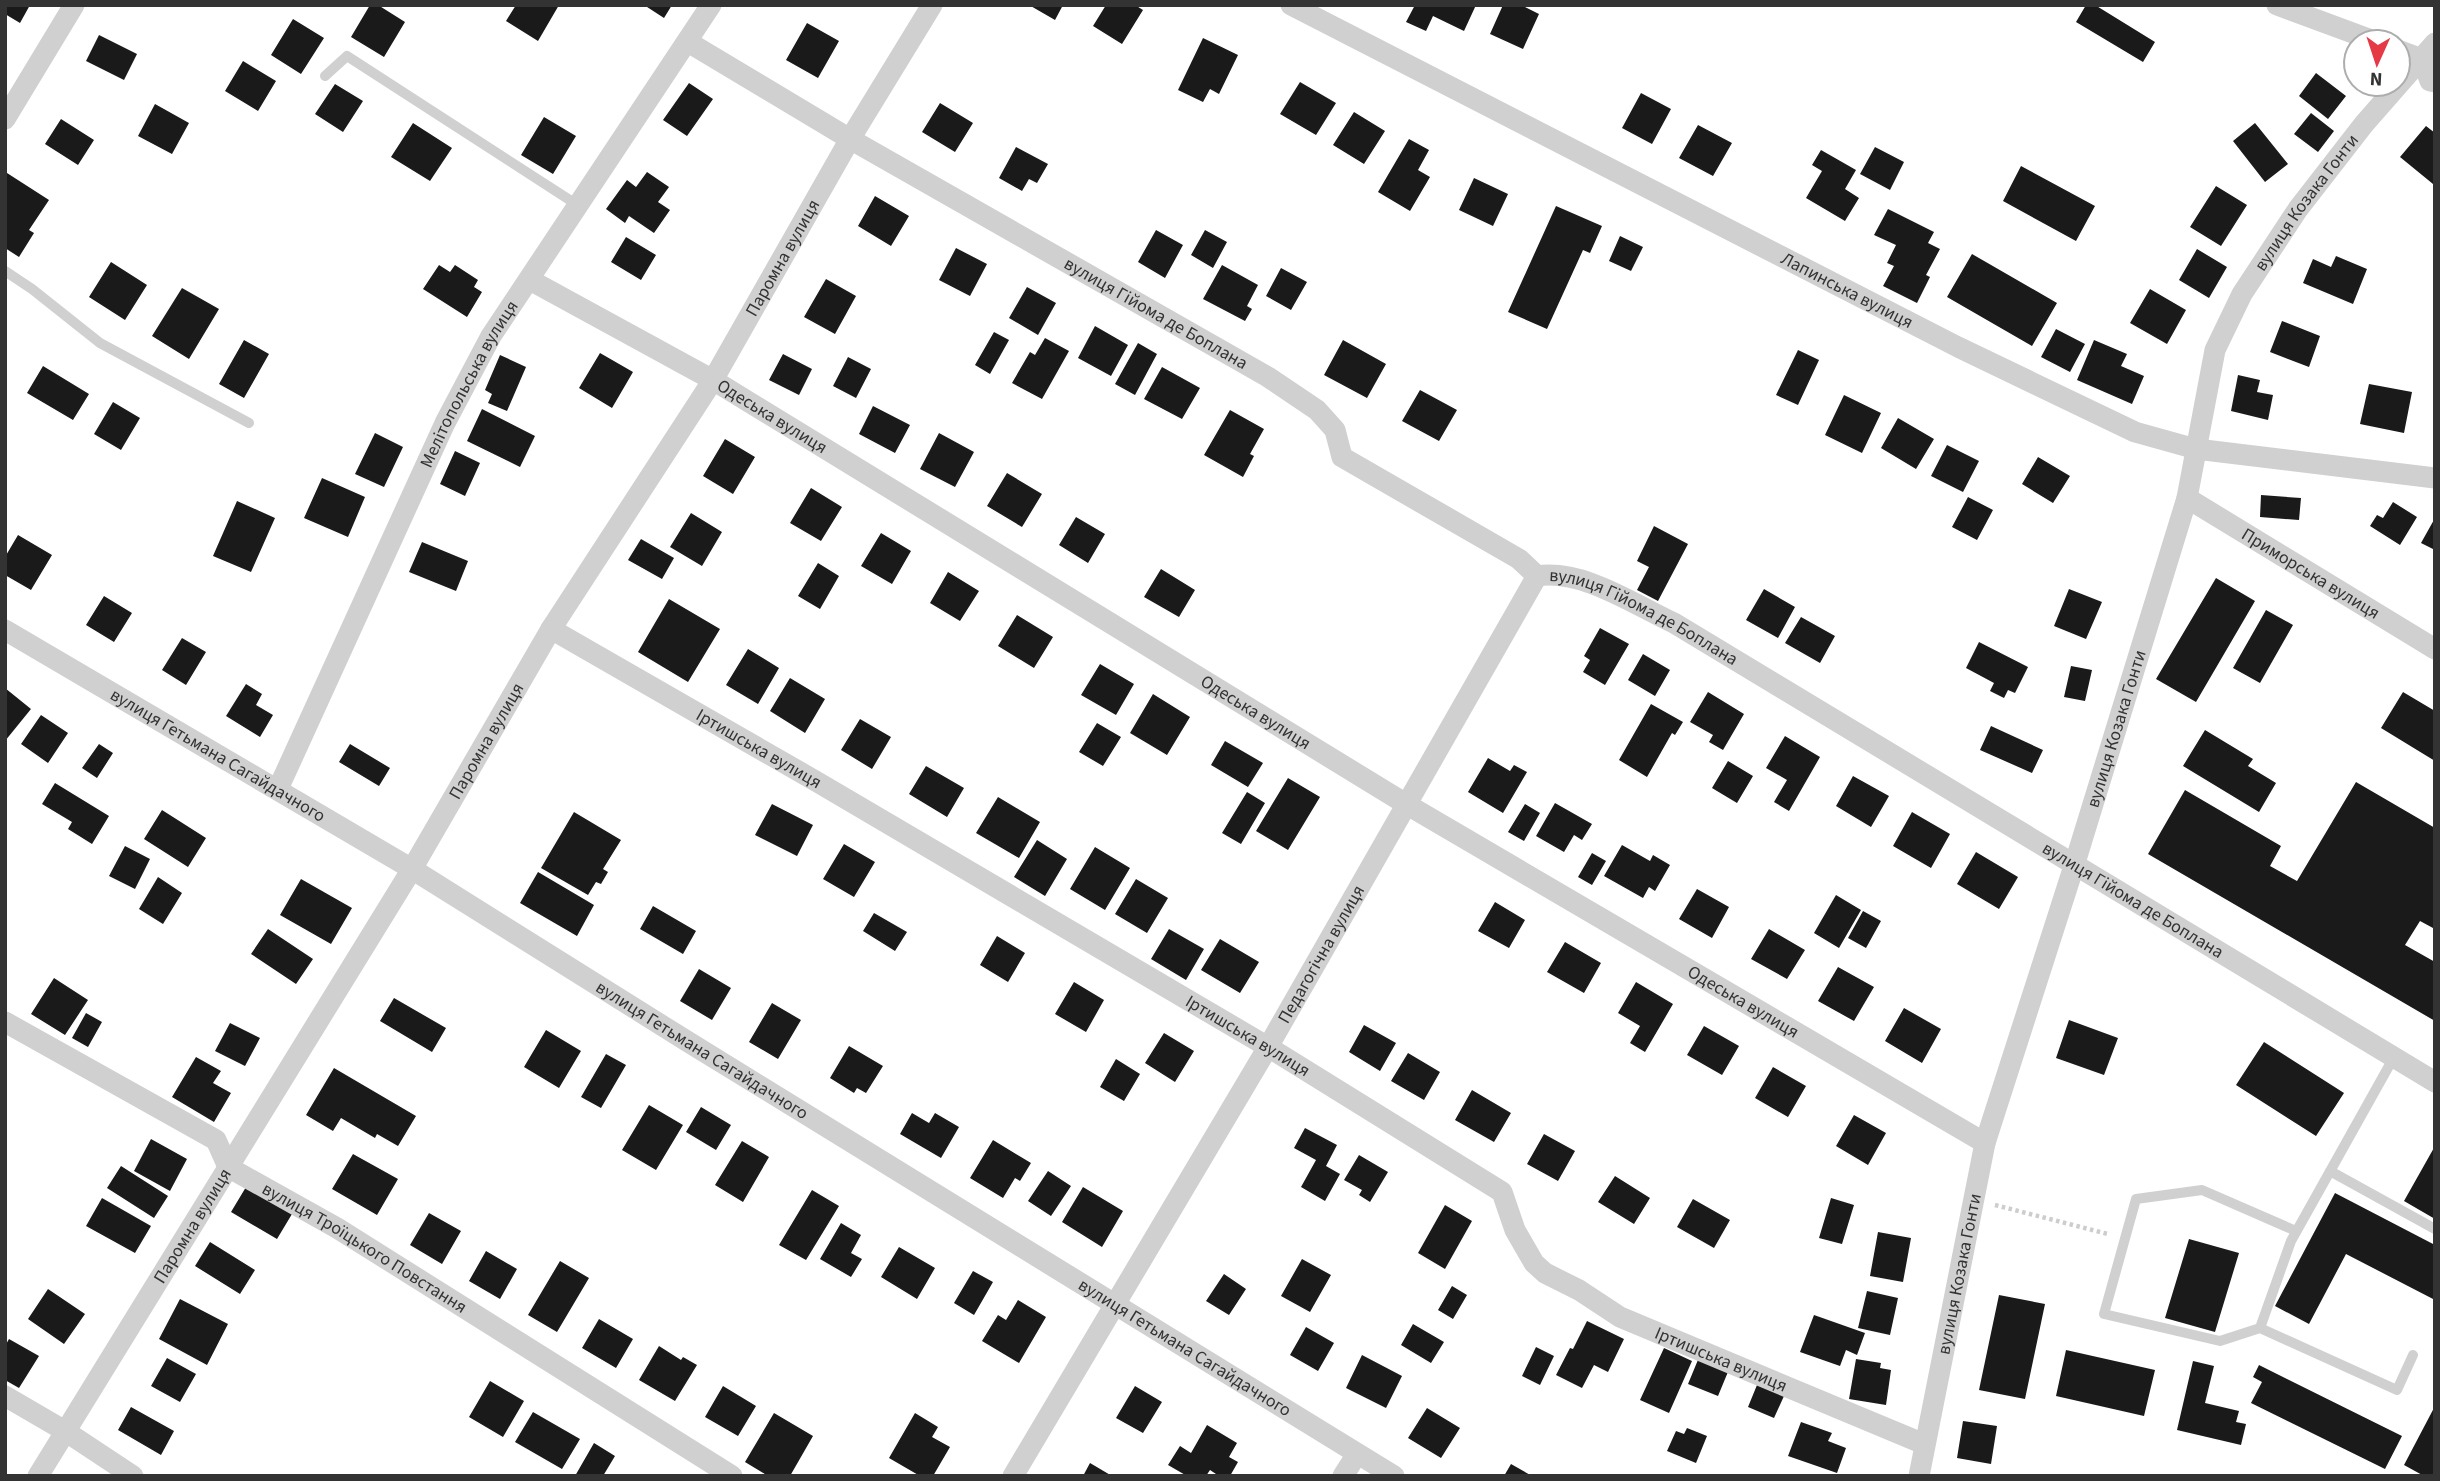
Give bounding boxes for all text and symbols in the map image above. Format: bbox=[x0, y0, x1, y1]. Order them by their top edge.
north arrow bbox=[2342, 28, 2412, 98]
text: N bbox=[2369, 65, 2383, 92]
street label: вулиця Козака Гонти bbox=[2248, 129, 2365, 276]
street label: Паромна вулиця bbox=[740, 195, 826, 321]
street label: Лапинська вулиця bbox=[1776, 246, 1917, 335]
street label: вулиця Гійома де Боплана bbox=[1059, 251, 1252, 376]
street label: Мелітопольська вулиця bbox=[414, 295, 524, 472]
street label: Одеська вулиця bbox=[712, 373, 832, 460]
street label: Приморська вулиця bbox=[2237, 522, 2385, 626]
street label: вулиця Гійома де Боплана bbox=[1549, 563, 1743, 672]
street label: вулиця Козака Гонти bbox=[2081, 647, 2153, 811]
street label: Одеська вулиця bbox=[1196, 669, 1316, 756]
street label: Паромна вулиця bbox=[443, 678, 530, 804]
street label: вулиця Гетьмана Сагайдачного bbox=[105, 682, 330, 829]
street label: Іртишська вулиця bbox=[691, 703, 826, 795]
street label: вулиця Гійома де Боплана bbox=[2037, 836, 2228, 965]
street label: Педагогічна вулиця bbox=[1272, 880, 1371, 1028]
street label: Одеська вулиця bbox=[1683, 960, 1804, 1044]
street label: вулиця Гетьмана Сагайдачного bbox=[591, 975, 813, 1126]
street label: Іртишська вулиця bbox=[1181, 989, 1315, 1083]
street label: Паромна вулиця bbox=[148, 1164, 238, 1288]
street label: вулиця Троїцького Повстання bbox=[257, 1177, 472, 1320]
street label: вулиця Козака Гонти bbox=[1931, 1191, 1988, 1357]
street label: вулиця Гетьмана Сагайдачного bbox=[1073, 1273, 1296, 1423]
street label: Іртишська вулиця bbox=[1651, 1321, 1791, 1398]

